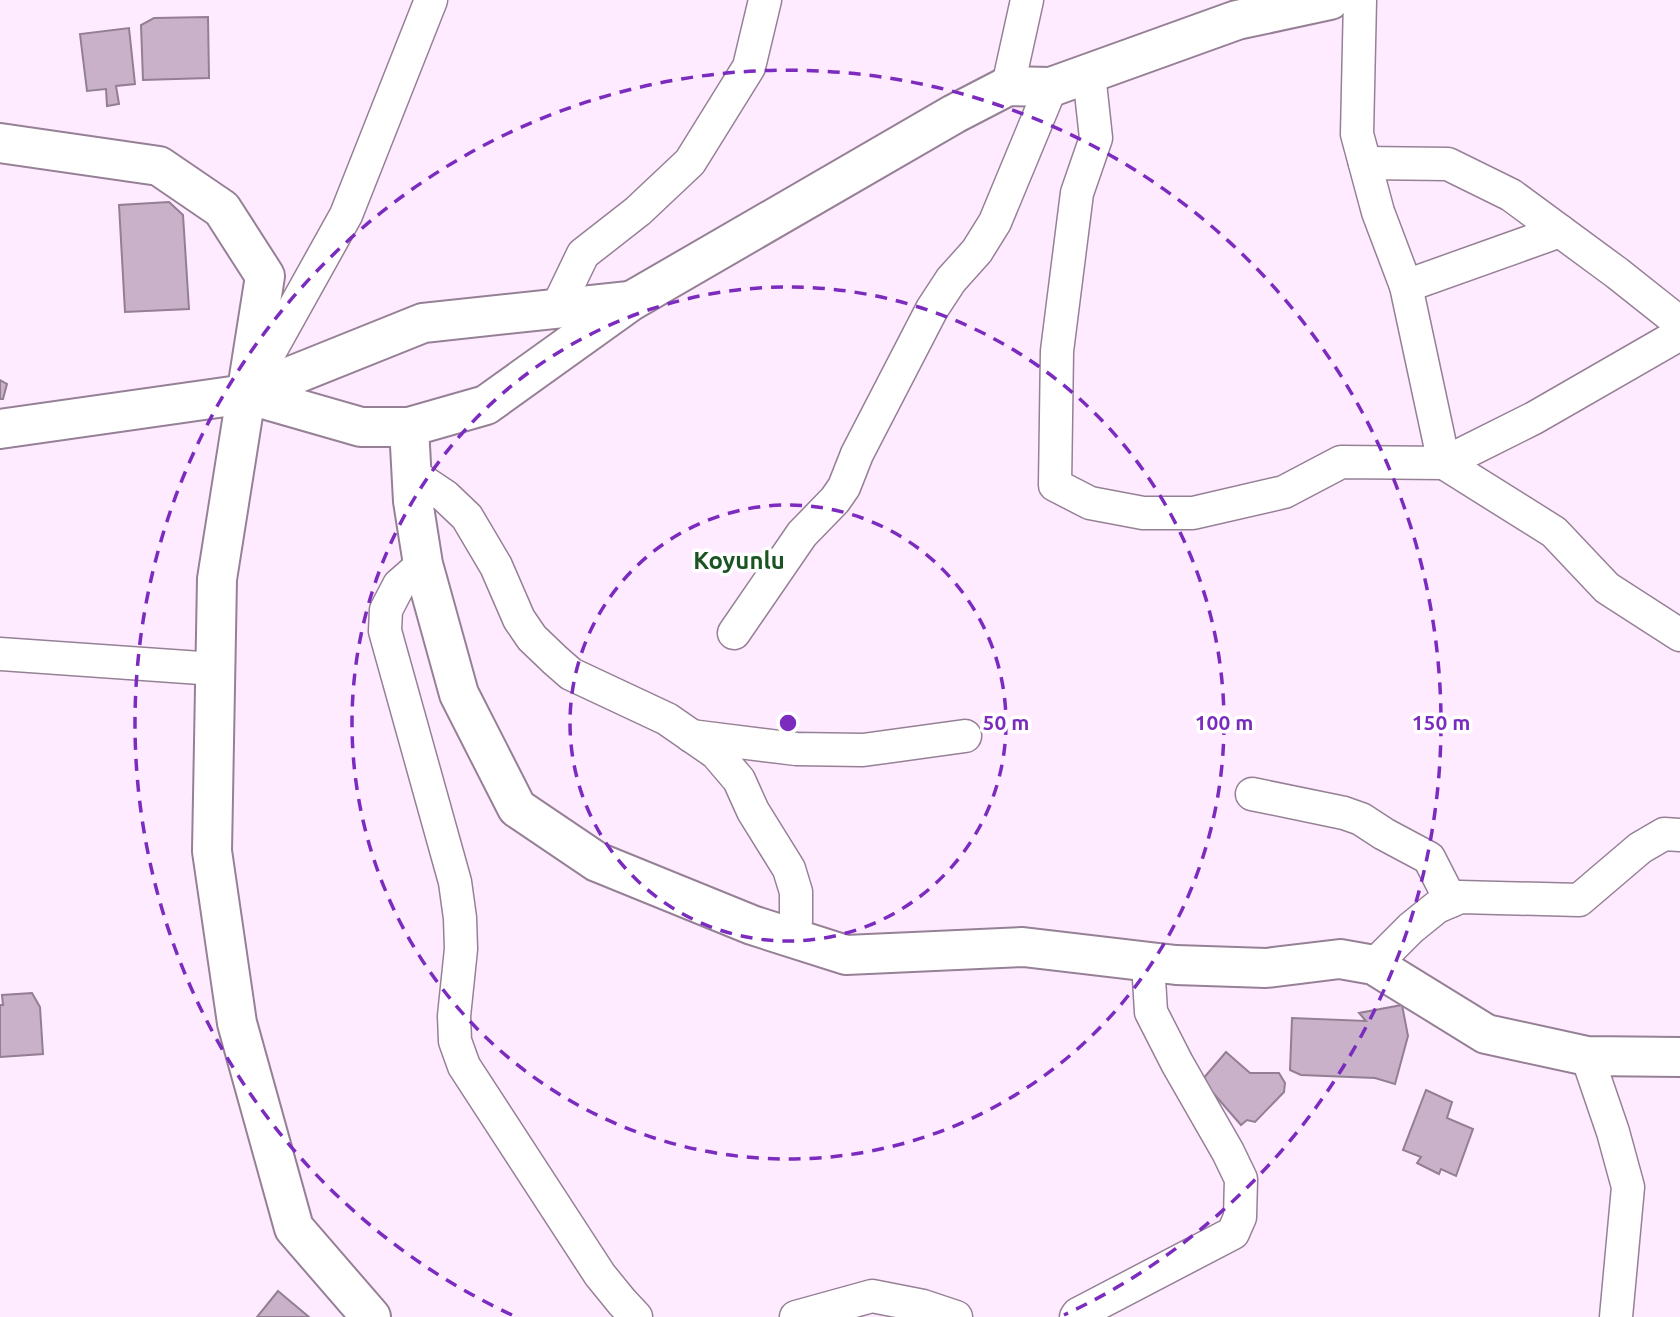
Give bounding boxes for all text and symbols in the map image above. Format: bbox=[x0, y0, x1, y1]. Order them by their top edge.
district label: Koyunlu bbox=[693, 547, 785, 574]
text: 50 m bbox=[983, 710, 1029, 734]
text: 100 m bbox=[1195, 710, 1253, 734]
text: 150 m bbox=[1412, 710, 1470, 734]
centre of rings bbox=[776, 711, 800, 735]

